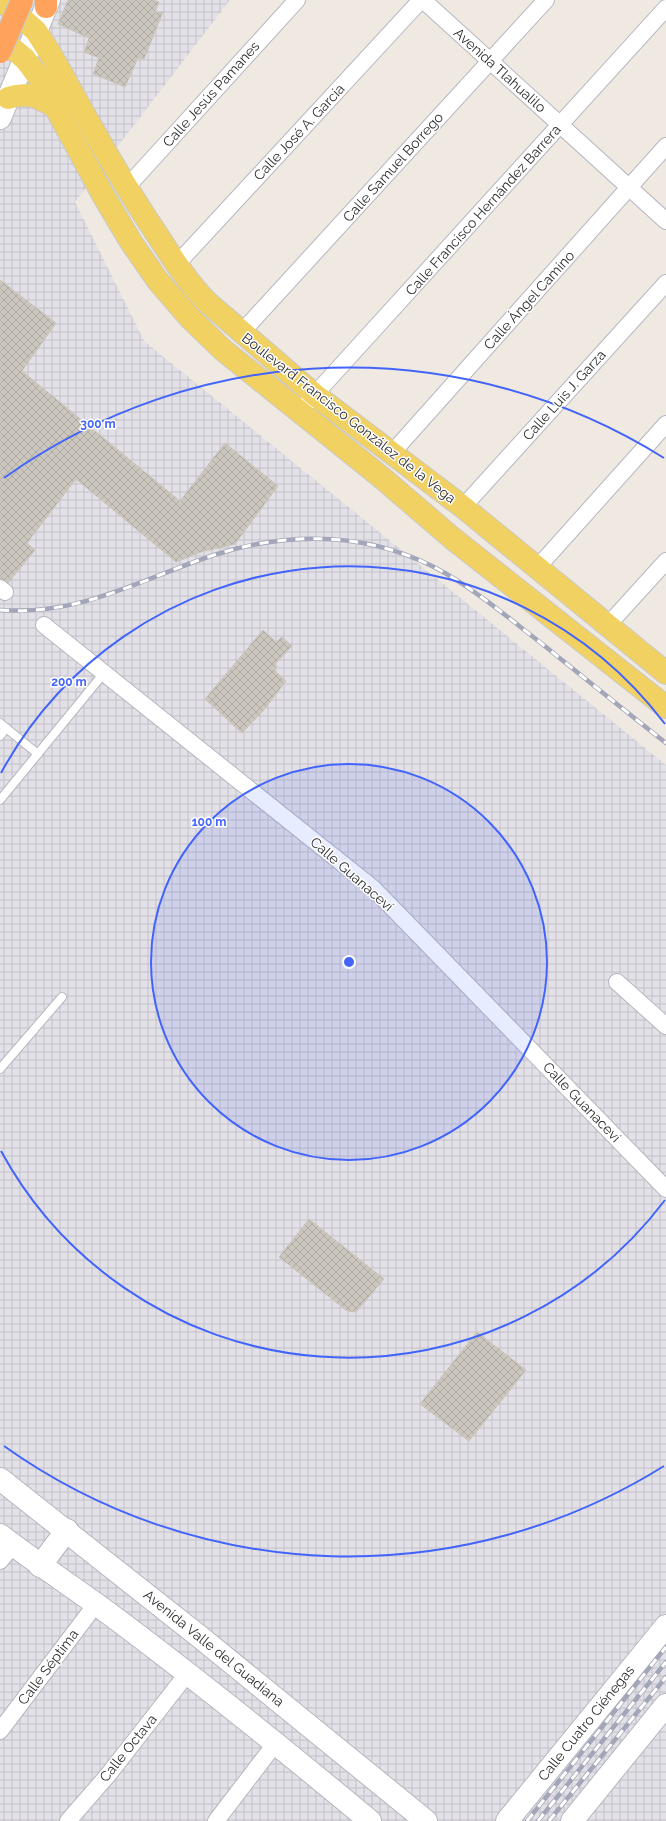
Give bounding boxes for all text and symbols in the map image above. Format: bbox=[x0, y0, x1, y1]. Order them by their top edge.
street label: Avenida Tlahualilo bbox=[451, 24, 549, 116]
street label: Calle Jesús Pamanes bbox=[159, 38, 263, 150]
street label: Calle José A. García bbox=[250, 81, 348, 183]
street label: Calle Samuel Borrego bbox=[340, 109, 446, 225]
street label: Calle Francisco Hernández Barrera bbox=[402, 121, 564, 299]
street label: Calle Ángel Camino bbox=[480, 247, 578, 353]
street label: Boulevard Francisco González de la Vega bbox=[239, 330, 459, 506]
street label: Calle Luis J. Garza bbox=[519, 347, 609, 443]
text: 300 m bbox=[80, 417, 116, 431]
text: 200 m bbox=[51, 675, 87, 689]
text: 100 m bbox=[192, 815, 226, 829]
street label: Calle Guanaceví bbox=[307, 834, 397, 915]
centre of rings bbox=[342, 955, 356, 969]
street label: Calle Guanaceví bbox=[540, 1059, 625, 1146]
street label: Avenida Valle del Guadiana bbox=[141, 1586, 287, 1710]
street label: Calle Séptima bbox=[14, 1626, 82, 1708]
street label: Calle Cuatro Ciénegas bbox=[535, 1662, 638, 1784]
street label: Calle Octava bbox=[96, 1711, 160, 1785]

